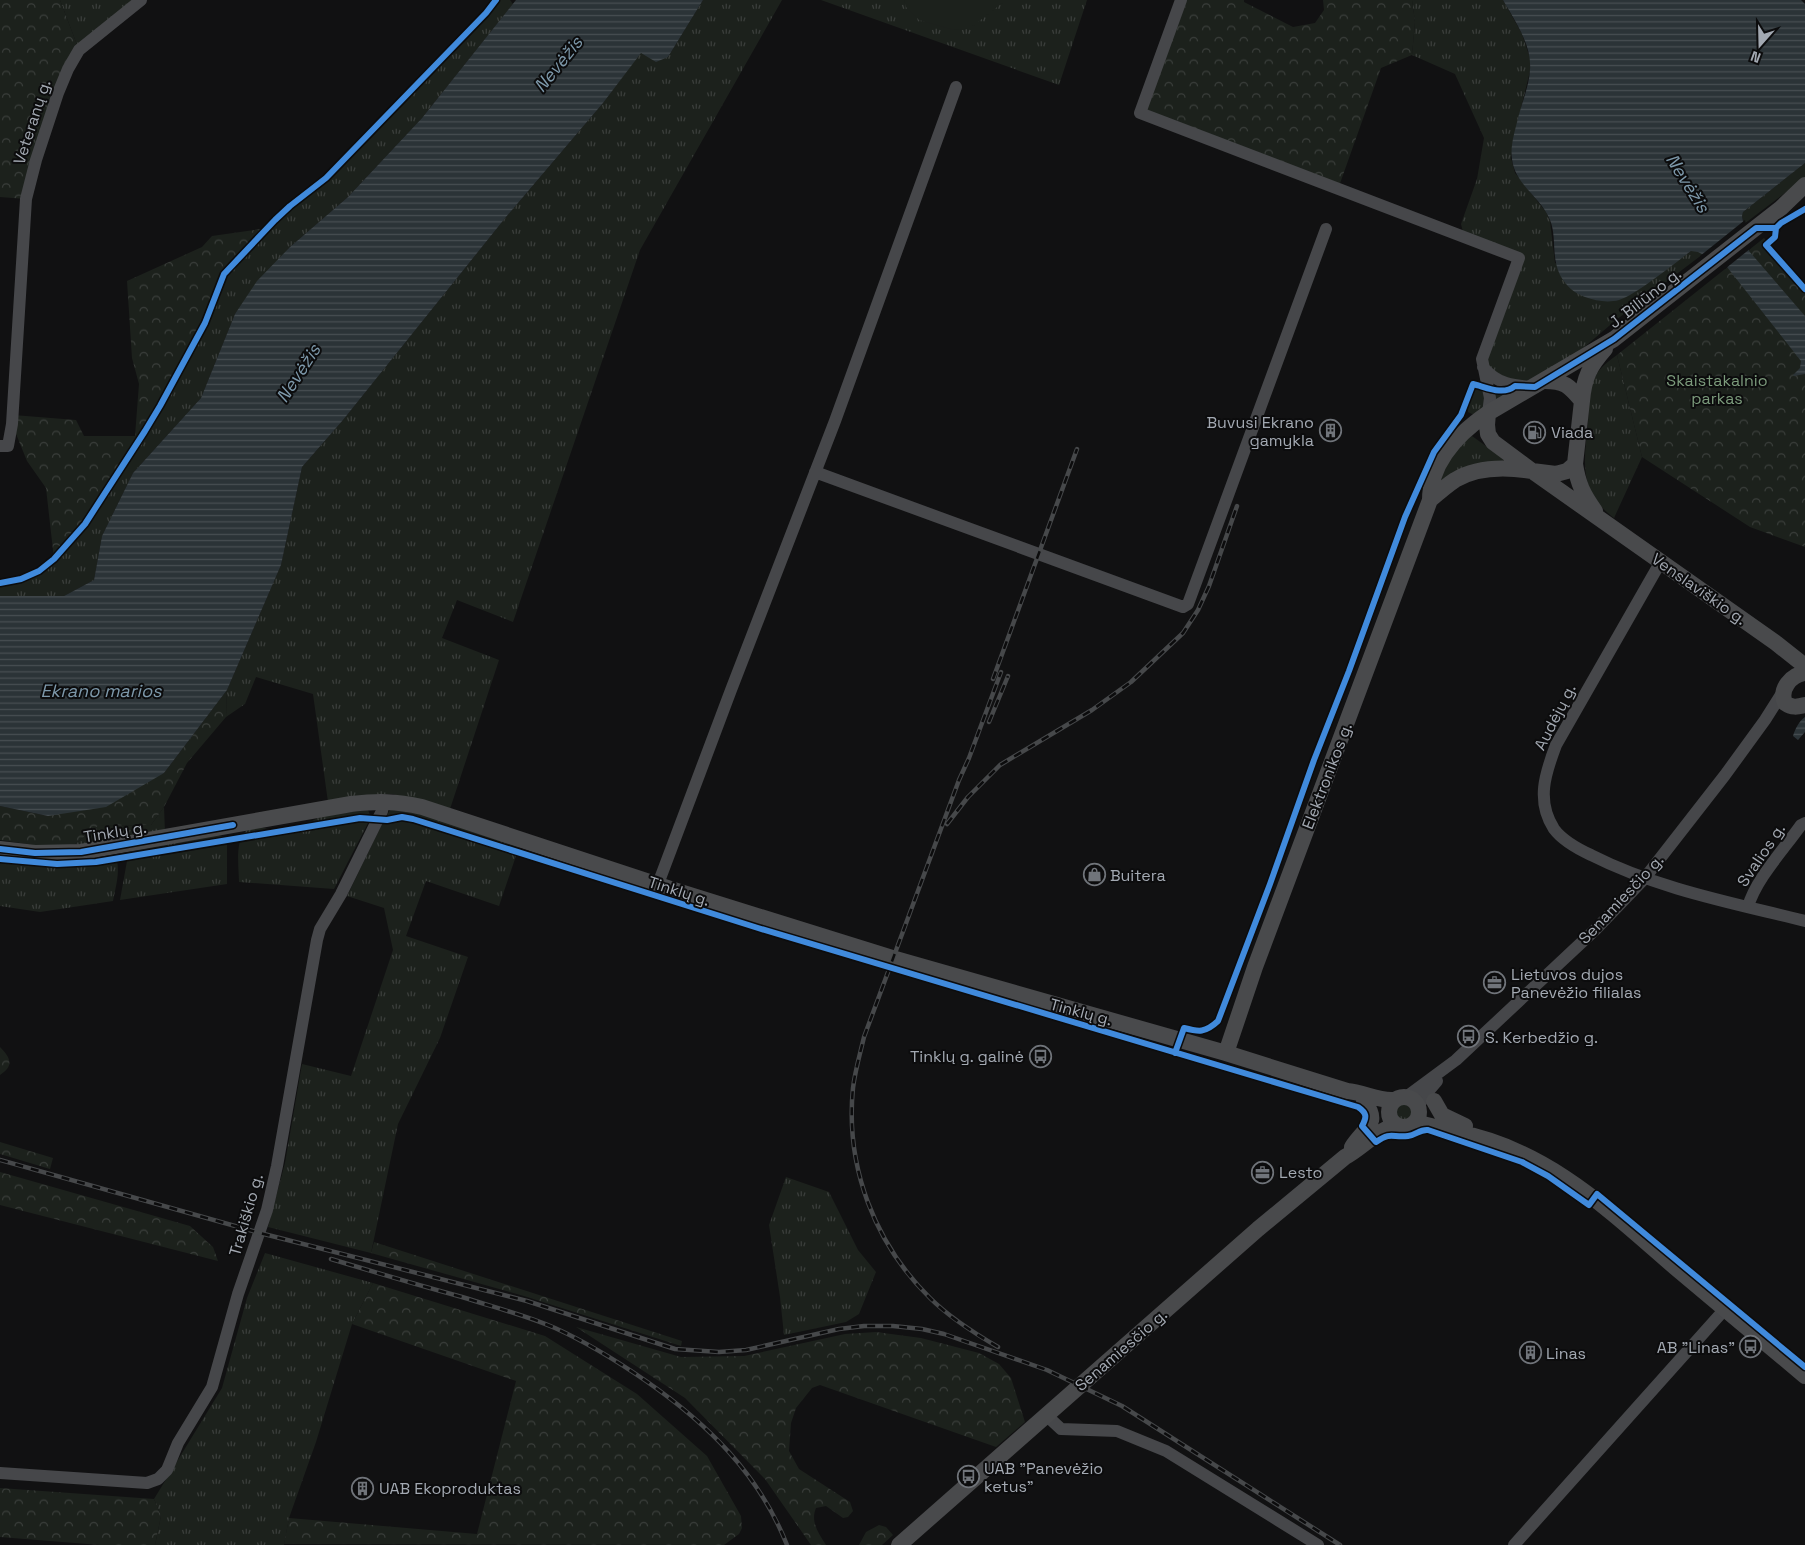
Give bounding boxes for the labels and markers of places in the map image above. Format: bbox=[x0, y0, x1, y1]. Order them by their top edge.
place label: Buvusi Ekrano gamykla bbox=[1206, 412, 1314, 451]
building icon: Buvusi Ekrano gamykla bbox=[1318, 419, 1342, 443]
fuel station icon: Viada bbox=[1523, 420, 1547, 444]
place label: Viada bbox=[1551, 422, 1593, 443]
shop icon: Buitera bbox=[1082, 863, 1106, 887]
place label: Buitera bbox=[1110, 865, 1166, 886]
place label: Lietuvos dujos Panevėžio filialas bbox=[1511, 964, 1641, 1003]
office icon: Lietuvos dujos Panevėžio filialas bbox=[1483, 971, 1507, 995]
bus stop icon: S. Kerbedžio g. bbox=[1457, 1025, 1481, 1049]
place label: S. Kerbedžio g. bbox=[1485, 1027, 1598, 1048]
bus stop icon: Tinklų g. galinė bbox=[1028, 1044, 1052, 1068]
place label: Tinklų g. galinė bbox=[910, 1046, 1024, 1067]
office icon: Lesto bbox=[1251, 1160, 1275, 1184]
place label: Lesto bbox=[1279, 1162, 1322, 1183]
bus stop icon: AB "Linas" bbox=[1739, 1335, 1763, 1359]
place label: AB "Linas" bbox=[1657, 1337, 1735, 1358]
building icon: Linas bbox=[1518, 1341, 1542, 1365]
place label: Linas bbox=[1546, 1343, 1586, 1364]
place label: UAB "Panevėžio ketus" bbox=[984, 1458, 1103, 1497]
bus stop icon: UAB "Panevėžio ketus" bbox=[956, 1465, 980, 1489]
building icon: UAB Ekoproduktas bbox=[351, 1476, 375, 1500]
place label: UAB Ekoproduktas bbox=[379, 1478, 521, 1499]

